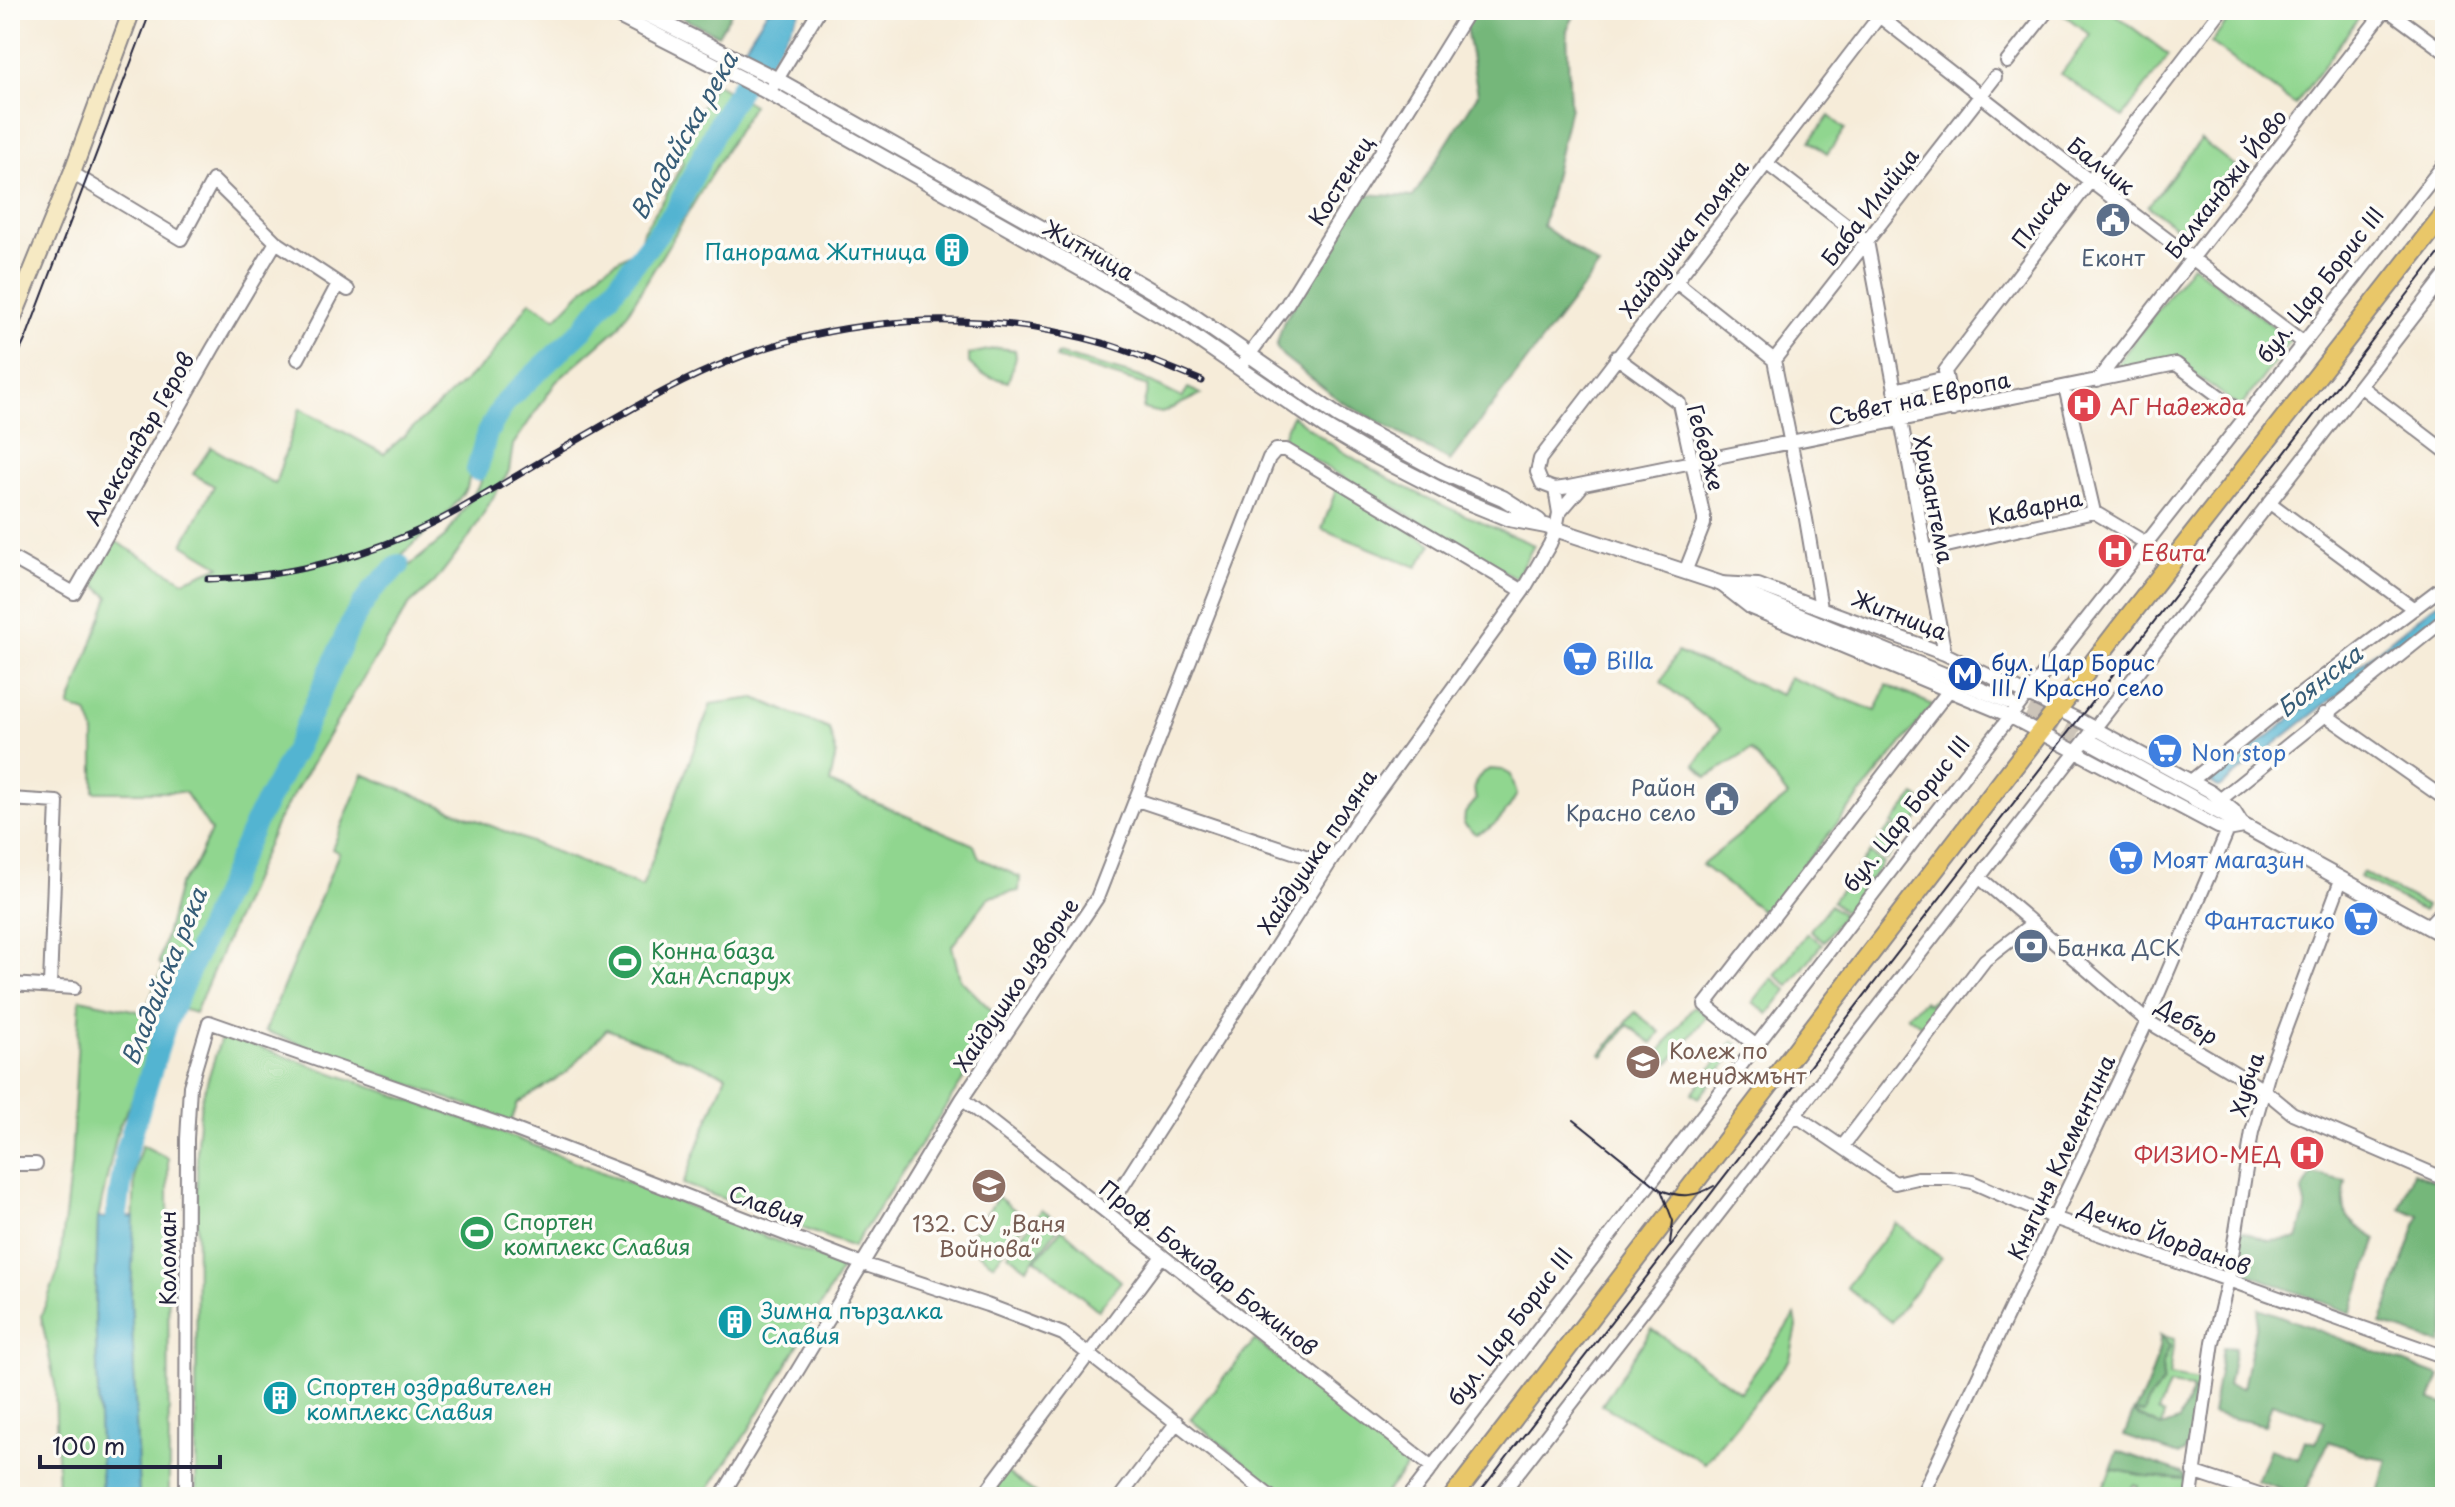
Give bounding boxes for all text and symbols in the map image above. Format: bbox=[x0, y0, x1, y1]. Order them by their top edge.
water label: Владайска река bbox=[620, 43, 746, 226]
street label: Балканджи Йово bbox=[2156, 101, 2294, 265]
street label: Костенец bbox=[1299, 128, 1381, 232]
street label: Балчик bbox=[2061, 128, 2143, 202]
street label: Баба Илийца bbox=[1812, 139, 1926, 272]
street label: Хайдушка поляна bbox=[1611, 151, 1756, 324]
street label: Плиска bbox=[2003, 171, 2077, 254]
street label: бул. Цар Борис III bbox=[2247, 199, 2391, 369]
public building icon: Еконт bbox=[2094, 201, 2132, 239]
street label: Житница bbox=[1037, 210, 1141, 288]
building icon: Панорама Житница bbox=[933, 231, 971, 269]
place label: Панорама Житница bbox=[705, 234, 926, 267]
place label: Еконт bbox=[2081, 240, 2145, 273]
street label: Александър Геров bbox=[75, 345, 201, 531]
street label: Съвет на Европа bbox=[1825, 362, 2013, 432]
hospital icon: АГ Надежда bbox=[2065, 386, 2103, 424]
place label: АГ Надежда bbox=[2110, 389, 2246, 422]
street label: Гебедже bbox=[1680, 400, 1734, 494]
street label: Хризантема bbox=[1906, 432, 1964, 567]
street label: Каварна bbox=[1985, 480, 2085, 532]
hospital icon: Евита bbox=[2096, 532, 2134, 570]
place label: Евита bbox=[2141, 535, 2206, 568]
street label: Житница bbox=[1847, 581, 1953, 647]
water label: Боянска bbox=[2269, 635, 2370, 725]
supermarket icon: Billa bbox=[1561, 640, 1599, 678]
place label: Billa bbox=[1606, 643, 1653, 676]
place label: бул. Цар Борис III / Красно село bbox=[1991, 645, 2164, 703]
metro station icon: бул. Цар Борис III / Красно село bbox=[1946, 655, 1984, 693]
street label: бул. Цар Борис III bbox=[1833, 728, 1977, 898]
supermarket icon: Non stop bbox=[2146, 732, 2184, 770]
place label: Non stop bbox=[2191, 735, 2286, 768]
street label: Хайдушка поляна bbox=[1248, 761, 1384, 940]
place label: Район Красно село bbox=[1566, 770, 1696, 828]
public building icon: Район Красно село bbox=[1703, 780, 1741, 818]
supermarket icon: Моят магазин bbox=[2107, 839, 2145, 877]
place label: Моят магазин bbox=[2152, 842, 2305, 875]
water label: Владайска река bbox=[111, 881, 215, 1070]
street label: Хайдушко изворче bbox=[944, 890, 1086, 1078]
supermarket icon: Фантастико bbox=[2342, 900, 2380, 938]
place label: Фантастико bbox=[2205, 903, 2335, 936]
bank icon: Банка ДСК bbox=[2012, 927, 2050, 965]
place label: Банка ДСК bbox=[2057, 930, 2181, 963]
place label: Конна база Хан Аспарух bbox=[651, 933, 791, 991]
sports icon: Конна база Хан Аспарух bbox=[606, 943, 644, 981]
street label: Дебър bbox=[2150, 988, 2225, 1051]
place label: Колеж по мениджмънт bbox=[1669, 1033, 1807, 1091]
school or university icon: Колеж по мениджмънт bbox=[1624, 1043, 1662, 1081]
street label: Хубча bbox=[2221, 1048, 2271, 1120]
street label: Княгиня Клементина bbox=[1998, 1049, 2122, 1265]
hospital icon: ФИЗИО-МЕД bbox=[2288, 1134, 2326, 1172]
place label: ФИЗИО-МЕД bbox=[2134, 1137, 2281, 1170]
school or university icon: 132. СУ „Ваня Войнова“ bbox=[970, 1167, 1008, 1205]
street label: Проф. Божидар Божинов bbox=[1093, 1171, 1325, 1363]
street label: Славия bbox=[724, 1175, 810, 1235]
street label: Дечко Йорданов bbox=[2074, 1189, 2255, 1282]
place label: Спортен комплекс Славия bbox=[503, 1204, 691, 1262]
place label: 132. СУ „Ваня Войнова“ bbox=[912, 1206, 1066, 1264]
street label: Коломан bbox=[150, 1211, 183, 1306]
sports icon: Спортен комплекс Славия bbox=[458, 1214, 496, 1252]
street label: бул. Цар Борис III bbox=[1439, 1240, 1579, 1412]
place label: Зимна пързалка Славия bbox=[761, 1293, 943, 1351]
building icon: Зимна пързалка Славия bbox=[716, 1303, 754, 1341]
place label: Спортен оздравителен комплекс Славия bbox=[306, 1369, 552, 1427]
building icon: Спортен оздравителен комплекс Славия bbox=[261, 1379, 299, 1417]
scale bar bbox=[40, 1419, 220, 1469]
text: 100 m bbox=[52, 1427, 125, 1463]

